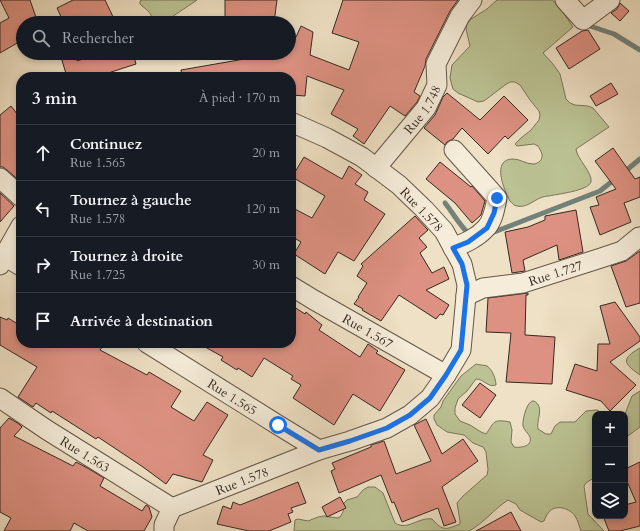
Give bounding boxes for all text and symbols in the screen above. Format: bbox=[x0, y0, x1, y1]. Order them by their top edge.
search box bbox=[16, 16, 296, 60]
icon: search bbox=[30, 27, 52, 49]
text: Rechercher bbox=[62, 28, 134, 48]
street label: Rue 1.748 bbox=[400, 82, 446, 138]
text: 3 min bbox=[32, 87, 77, 110]
text: À pied · 170 m bbox=[199, 89, 280, 107]
text: Continuez bbox=[70, 134, 142, 154]
icon: ahead bbox=[32, 142, 54, 164]
text: 20 m bbox=[252, 144, 280, 162]
text: Rue 1.565 bbox=[70, 154, 125, 172]
street label: Rue 1.578 bbox=[396, 183, 447, 236]
route end bbox=[488, 189, 506, 207]
text: Tournez à gauche bbox=[70, 190, 192, 210]
icon: left bbox=[32, 198, 54, 220]
text: 120 m bbox=[246, 200, 280, 218]
text: Rue 1.578 bbox=[70, 210, 125, 228]
text: Tournez à droite bbox=[70, 246, 183, 266]
icon: right bbox=[32, 254, 54, 276]
text: 30 m bbox=[252, 256, 280, 274]
street label: Rue 1.727 bbox=[526, 256, 585, 291]
text: Rue 1.725 bbox=[70, 266, 125, 284]
icon: arrive bbox=[32, 310, 54, 332]
street label: Rue 1.567 bbox=[339, 310, 396, 353]
text: Arrivée à destination bbox=[70, 311, 213, 331]
street label: Rue 1.565 bbox=[204, 375, 260, 420]
map controls bbox=[592, 411, 628, 519]
button: + bbox=[592, 411, 628, 447]
route start bbox=[269, 416, 287, 434]
street label: Rue 1.563 bbox=[56, 432, 113, 477]
button: − bbox=[592, 447, 628, 483]
street label: Rue 1.578 bbox=[213, 463, 271, 500]
button: layers bbox=[592, 483, 628, 519]

